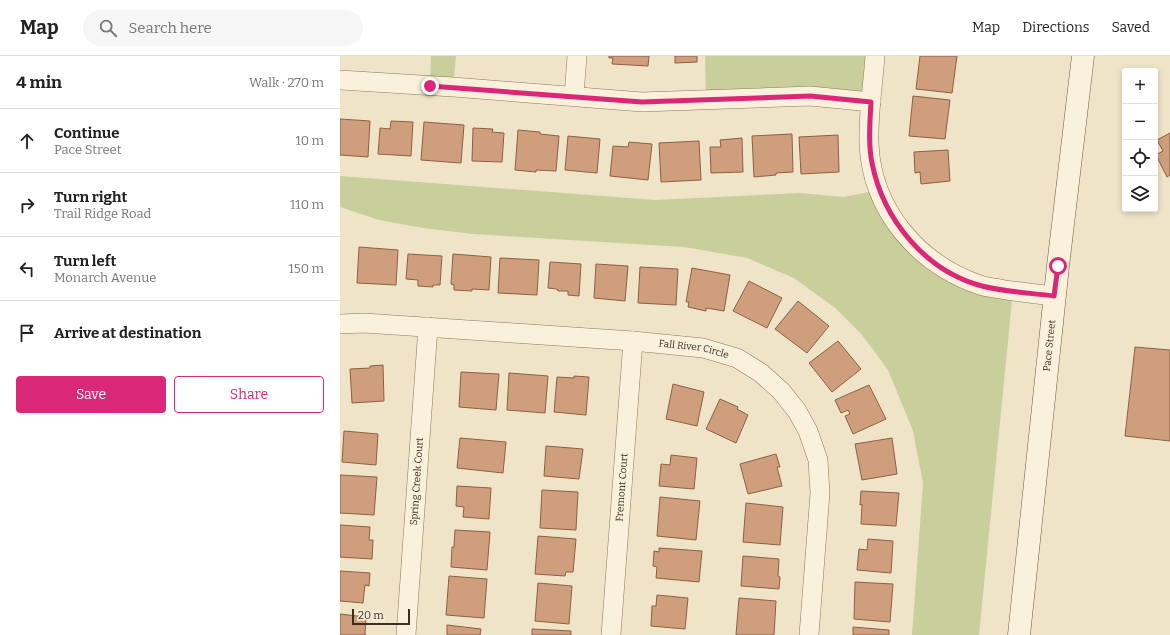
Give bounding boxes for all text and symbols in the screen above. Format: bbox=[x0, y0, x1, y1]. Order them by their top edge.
search box bbox=[83, 10, 363, 46]
text: Map bbox=[20, 16, 59, 39]
icon: search bbox=[97, 17, 119, 39]
text: Search here bbox=[129, 19, 212, 37]
text: Map bbox=[972, 19, 1000, 36]
text: Directions bbox=[1022, 19, 1090, 36]
text: Saved bbox=[1112, 19, 1150, 36]
map controls bbox=[1122, 68, 1158, 212]
button: + bbox=[1122, 68, 1158, 104]
text: 4 min bbox=[16, 72, 62, 93]
text: Walk · 270 m bbox=[249, 75, 324, 90]
route end bbox=[421, 77, 439, 95]
button: − bbox=[1122, 104, 1158, 140]
text: Continue bbox=[54, 124, 120, 142]
icon: ahead bbox=[16, 130, 38, 152]
text: 10 m bbox=[295, 133, 324, 148]
button: locate bbox=[1122, 140, 1158, 176]
text: Pace Street bbox=[54, 142, 121, 157]
button: layers bbox=[1122, 176, 1158, 212]
text: Turn right bbox=[54, 188, 127, 206]
icon: right bbox=[16, 194, 38, 216]
text: 110 m bbox=[290, 197, 324, 212]
text: Trail Ridge Road bbox=[54, 206, 151, 221]
text: Turn left bbox=[54, 252, 116, 270]
route start bbox=[1049, 257, 1067, 275]
icon: left bbox=[16, 258, 38, 280]
text: 150 m bbox=[288, 261, 324, 276]
text: Monarch Avenue bbox=[54, 270, 156, 285]
street label: Pace Street bbox=[1041, 319, 1058, 372]
icon: arrive bbox=[16, 322, 38, 344]
text: Arrive at destination bbox=[54, 324, 201, 342]
street label: Fall River Circle bbox=[658, 338, 730, 361]
button: Save bbox=[16, 376, 166, 413]
button: Share bbox=[174, 376, 324, 413]
street label: Spring Creek Court bbox=[408, 437, 426, 526]
street label: Fremont Court bbox=[614, 452, 631, 522]
scale bar bbox=[352, 607, 410, 626]
text: 20 m bbox=[358, 609, 384, 622]

